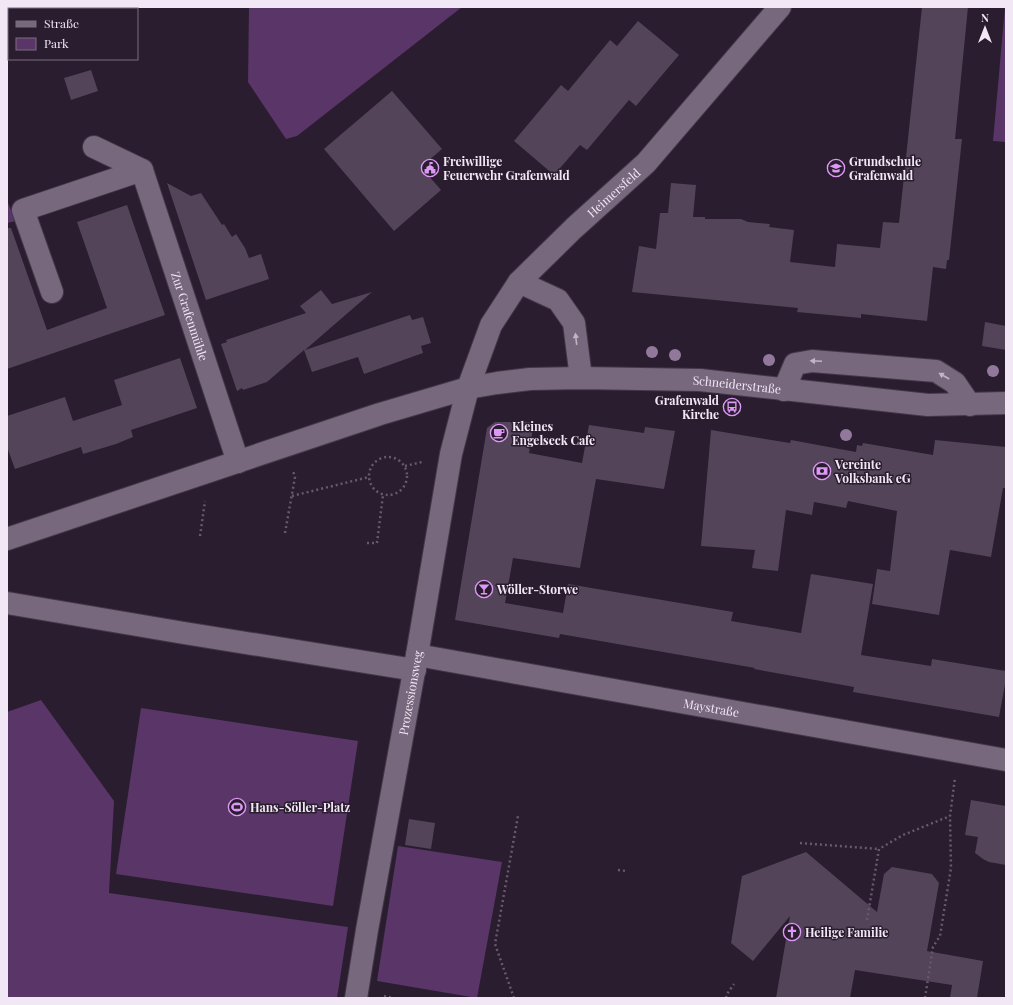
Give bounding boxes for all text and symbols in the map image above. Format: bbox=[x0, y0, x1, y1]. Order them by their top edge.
legend bbox=[8, 8, 138, 60]
north arrow bbox=[965, 8, 1005, 48]
text: N bbox=[981, 10, 989, 25]
text: Straße bbox=[44, 15, 79, 31]
text: Park bbox=[44, 35, 69, 51]
place label: Freiwillige Feuerwehr Grafenwald bbox=[443, 153, 570, 183]
place label: Grundschule Grafenwald bbox=[849, 153, 921, 183]
public building icon: Freiwillige Feuerwehr Grafenwald bbox=[420, 158, 440, 178]
school or university icon: Grundschule Grafenwald bbox=[826, 158, 846, 178]
street label: Heimersfeld bbox=[584, 164, 643, 220]
street label: Zur Grafenmühle bbox=[168, 269, 212, 363]
one-way arrow bbox=[573, 333, 579, 345]
one-way arrow bbox=[810, 358, 822, 365]
street label: Schneiderstraße bbox=[693, 372, 782, 397]
one-way arrow bbox=[938, 373, 950, 380]
place label: Grafenwald Kirche bbox=[655, 392, 719, 422]
bus stop icon: Grafenwald Kirche bbox=[722, 397, 742, 417]
place label: Kleines Engelseck Cafe bbox=[512, 418, 595, 448]
cafe icon: Kleines Engelseck Cafe bbox=[489, 423, 509, 443]
place label: Vereinte Volksbank eG bbox=[834, 456, 911, 486]
bank icon: Vereinte Volksbank eG bbox=[812, 461, 832, 481]
bar icon: Wöller-Storwe bbox=[474, 579, 494, 599]
place label: Wöller-Storwe bbox=[496, 581, 578, 597]
street label: Prozessionsweg bbox=[395, 649, 426, 736]
street label: Maystraße bbox=[682, 695, 740, 720]
sports icon: Hans-Söller-Platz bbox=[227, 797, 247, 817]
place label: Hans-Söller-Platz bbox=[250, 799, 350, 815]
church icon: Heilige Familie bbox=[782, 922, 802, 942]
place label: Heilige Familie bbox=[805, 924, 888, 940]

